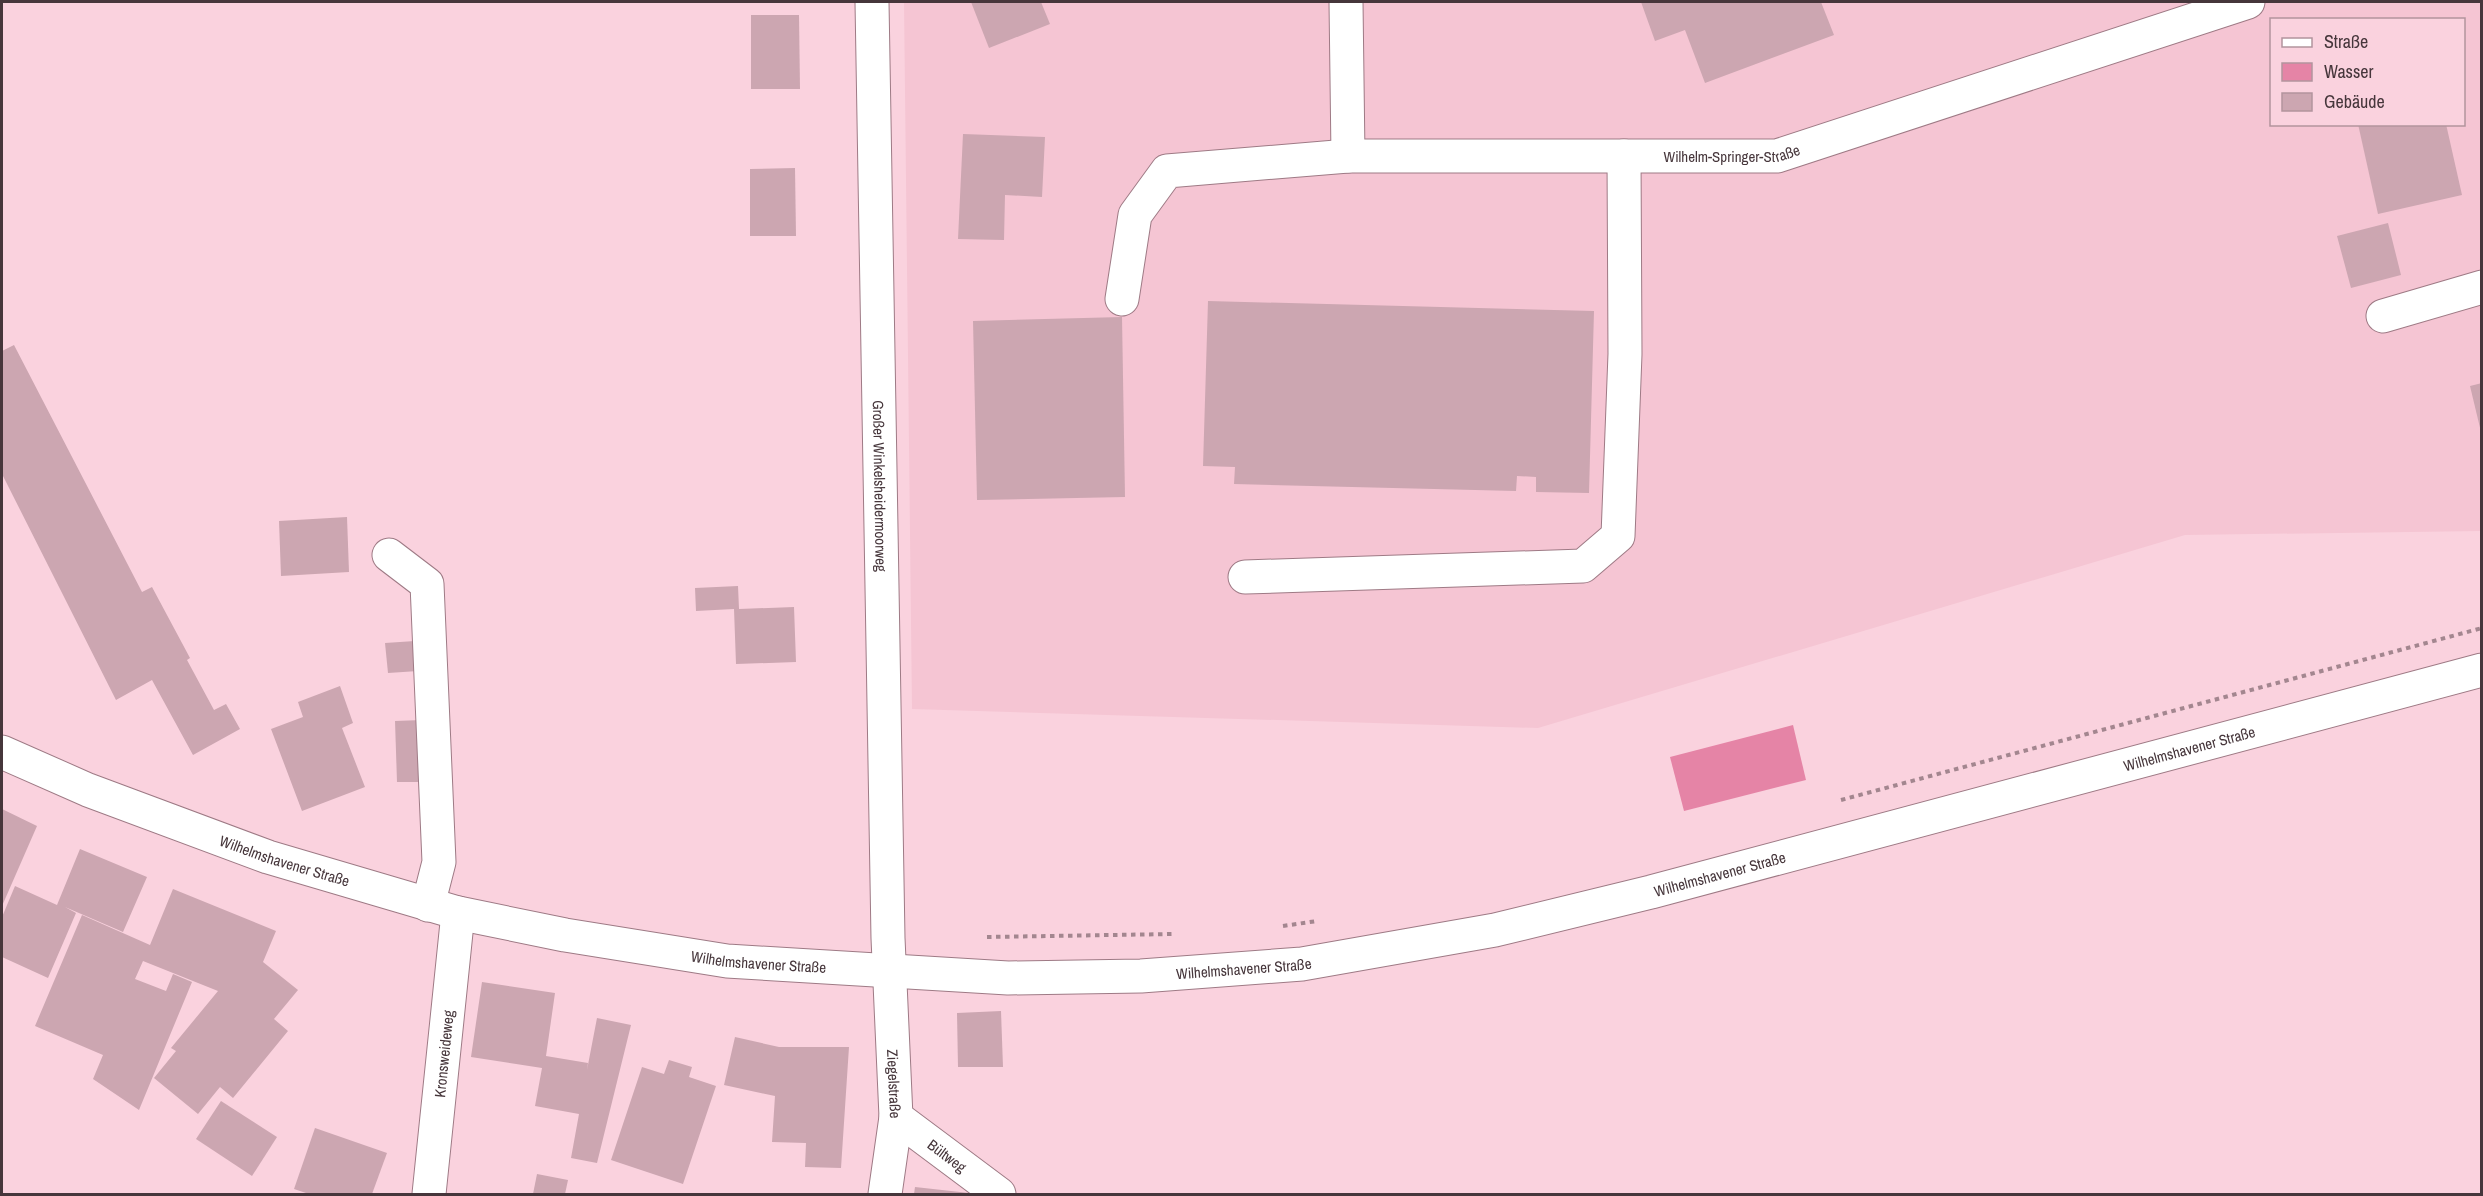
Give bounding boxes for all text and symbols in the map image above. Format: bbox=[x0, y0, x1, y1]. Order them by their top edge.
legend bbox=[2270, 18, 2465, 126]
text: Straße bbox=[2324, 29, 2368, 54]
text: Wasser bbox=[2324, 59, 2374, 84]
text: Gebäude bbox=[2324, 89, 2385, 114]
street label: Wilhelm-Springer-Straße bbox=[1664, 139, 1803, 167]
street label: Großer Winkelsheidermoorweg bbox=[868, 400, 892, 572]
street label: Wilhelmshavener Straße bbox=[2121, 721, 2257, 776]
street label: Wilhelmshavener Straße bbox=[217, 829, 352, 891]
street label: Wilhelmshavener Straße bbox=[1651, 846, 1788, 901]
street label: Wilhelmshavener Straße bbox=[690, 945, 827, 977]
street label: Wilhelmshavener Straße bbox=[1175, 952, 1313, 984]
street label: Kronsweideweg bbox=[429, 1009, 458, 1098]
street label: Ziegelstraße bbox=[882, 1049, 907, 1119]
street label: Bültweg bbox=[923, 1134, 971, 1177]

